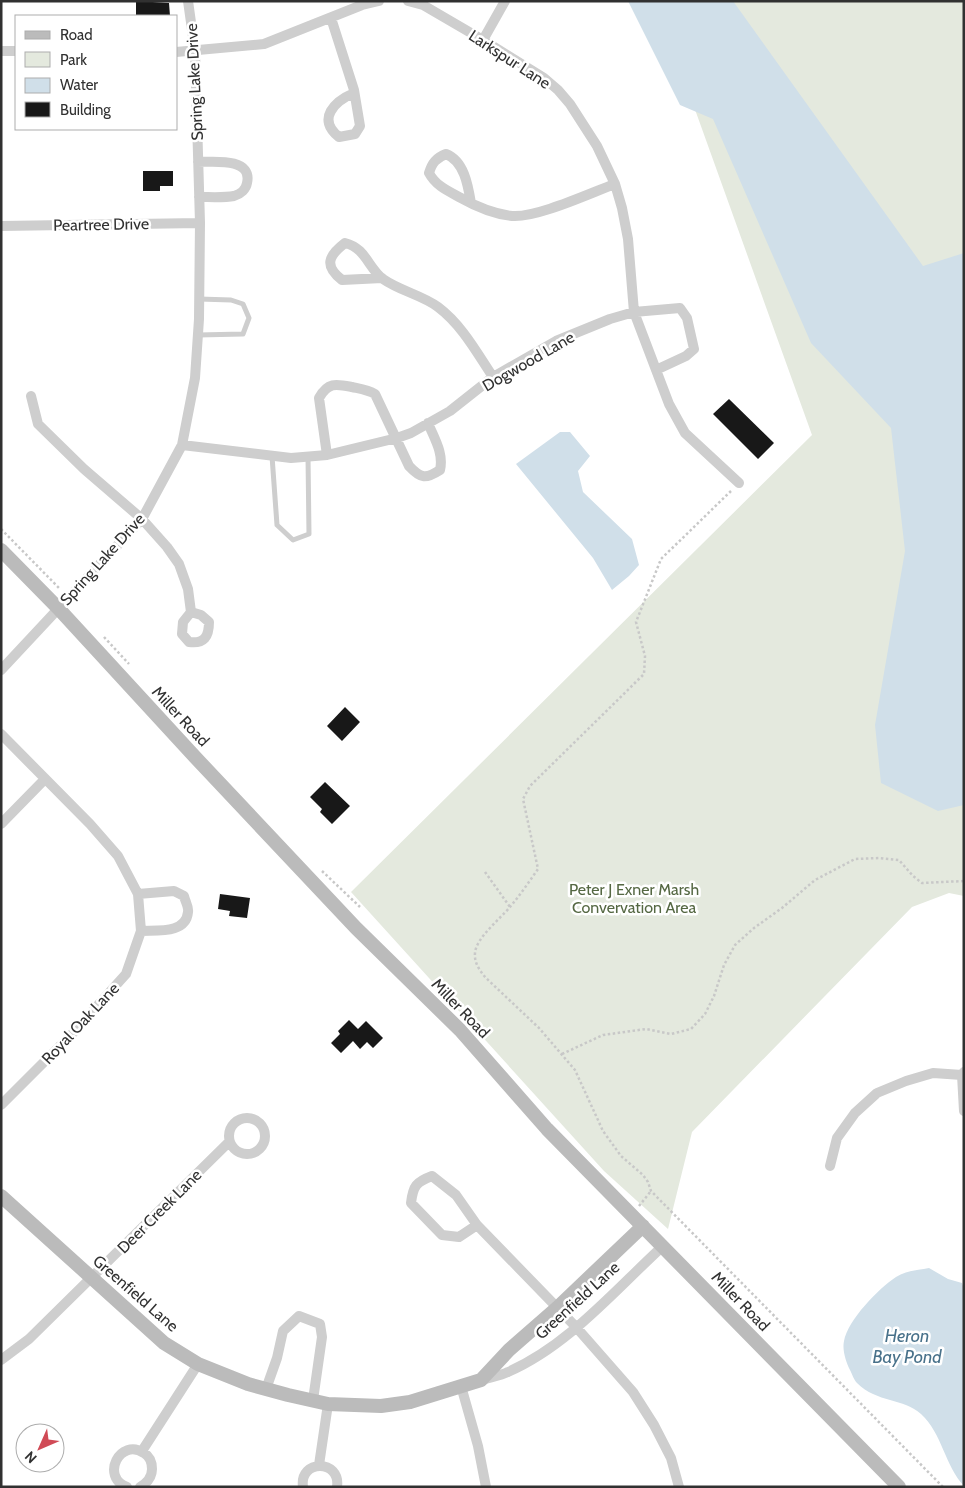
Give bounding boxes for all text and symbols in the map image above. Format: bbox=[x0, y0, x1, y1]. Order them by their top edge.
legend bbox=[15, 15, 178, 130]
street label: Spring Lake Drive bbox=[182, 23, 207, 141]
text: Road bbox=[60, 26, 93, 44]
street label: Larkspur Lane bbox=[465, 26, 554, 93]
text: Park bbox=[60, 51, 87, 69]
text: Water bbox=[60, 76, 98, 94]
text: Building bbox=[60, 101, 111, 119]
street label: Peartree Drive bbox=[53, 214, 149, 235]
street label: Dogwood Lane bbox=[479, 328, 577, 395]
street label: Spring Lake Drive bbox=[56, 509, 149, 609]
street label: Miller Road bbox=[148, 682, 213, 750]
park label: Peter J Exner Marsh Convervation Area bbox=[569, 880, 699, 917]
street label: Miller Road bbox=[428, 975, 494, 1042]
street label: Royal Oak Lane bbox=[38, 979, 123, 1068]
street label: Deer Creek Lane bbox=[113, 1165, 205, 1257]
street label: Greenfield Lane bbox=[89, 1251, 182, 1336]
street label: Greenfield Lane bbox=[531, 1258, 623, 1343]
street label: Miller Road bbox=[708, 1268, 774, 1335]
water label: Heron Bay Pond bbox=[872, 1325, 942, 1368]
north arrow bbox=[15, 1423, 65, 1473]
text: N bbox=[21, 1447, 41, 1467]

